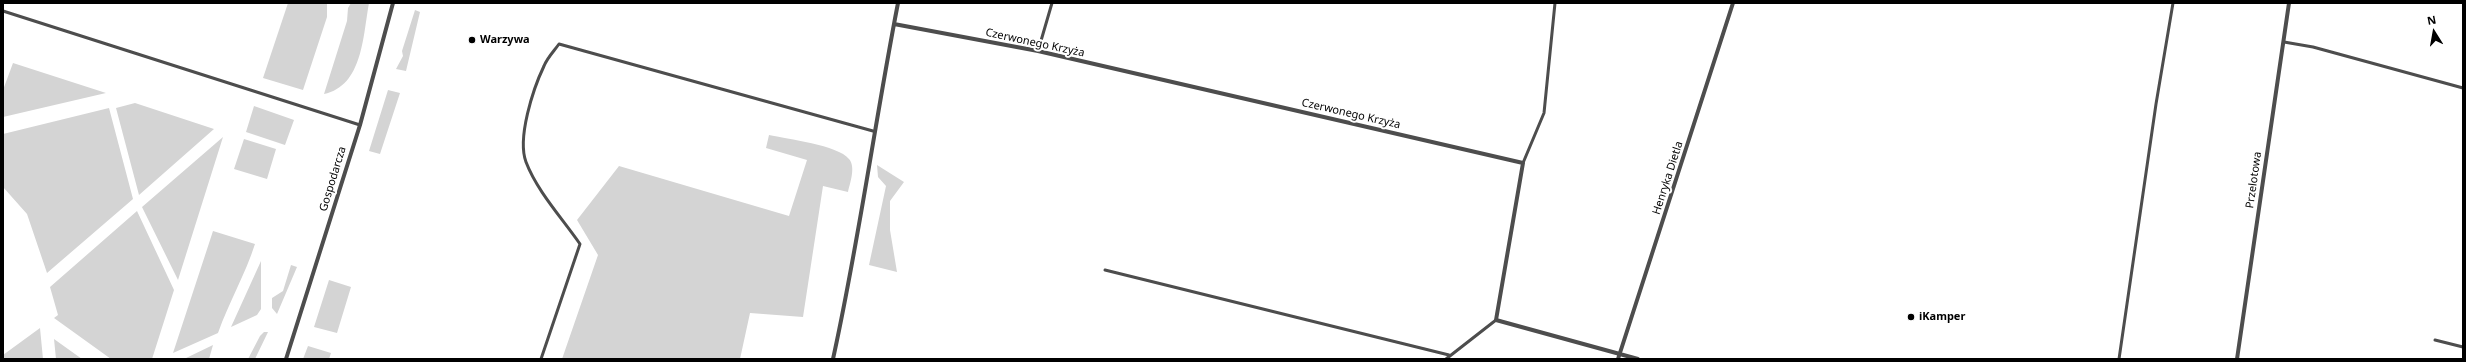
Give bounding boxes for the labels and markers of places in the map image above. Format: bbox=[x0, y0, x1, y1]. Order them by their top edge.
place label: Warzywa bbox=[480, 33, 530, 47]
marker: Warzywa bbox=[467, 35, 477, 45]
place label: iKamper bbox=[1919, 310, 1965, 324]
marker: iKamper bbox=[1906, 312, 1916, 322]

